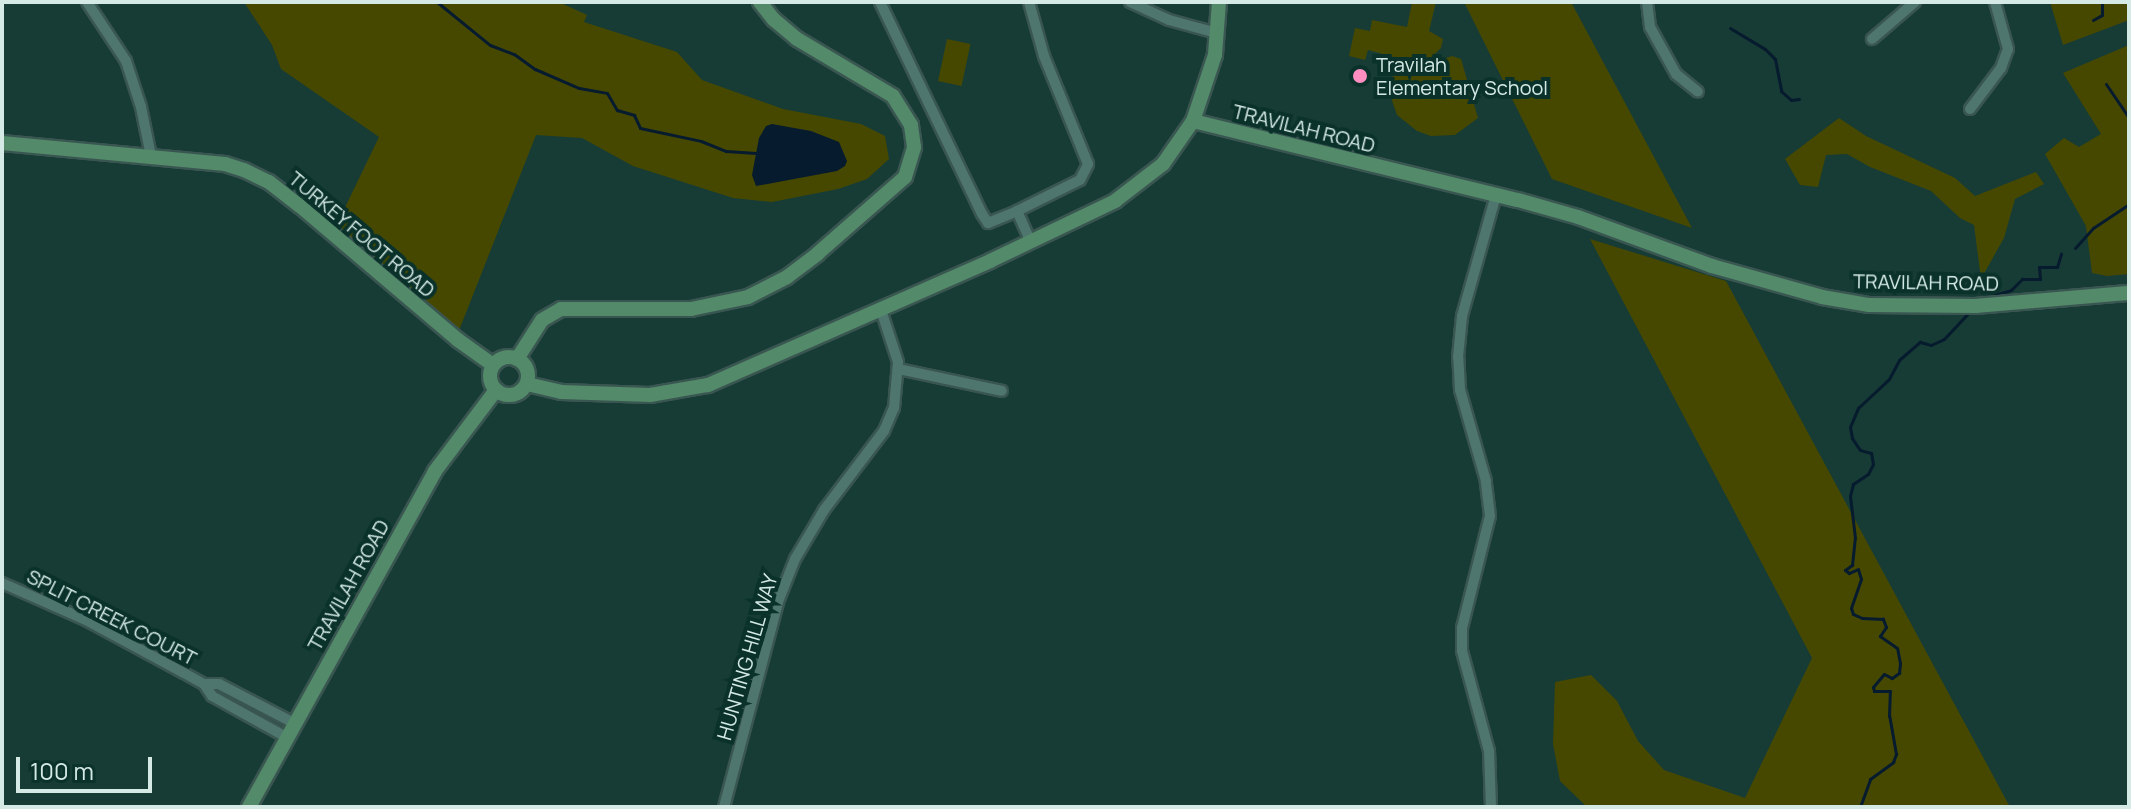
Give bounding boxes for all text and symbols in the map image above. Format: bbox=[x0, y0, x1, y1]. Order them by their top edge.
place label: Travilah Elementary School bbox=[1376, 52, 1548, 99]
marker: Travilah Elementary School bbox=[1351, 67, 1369, 85]
street label: TRAVILAH ROAD bbox=[1230, 99, 1378, 157]
street label: TURKEY FOOT ROAD bbox=[284, 166, 440, 302]
street label: TRAVILAH ROAD bbox=[1853, 269, 1999, 295]
street label: TRAVILAH ROAD bbox=[302, 515, 394, 655]
street label: SPLIT CREEK COURT bbox=[23, 564, 201, 670]
street label: HUNTING HILL WAY bbox=[712, 571, 782, 743]
scale bar bbox=[20, 741, 156, 791]
text: 100 m bbox=[30, 754, 94, 787]

